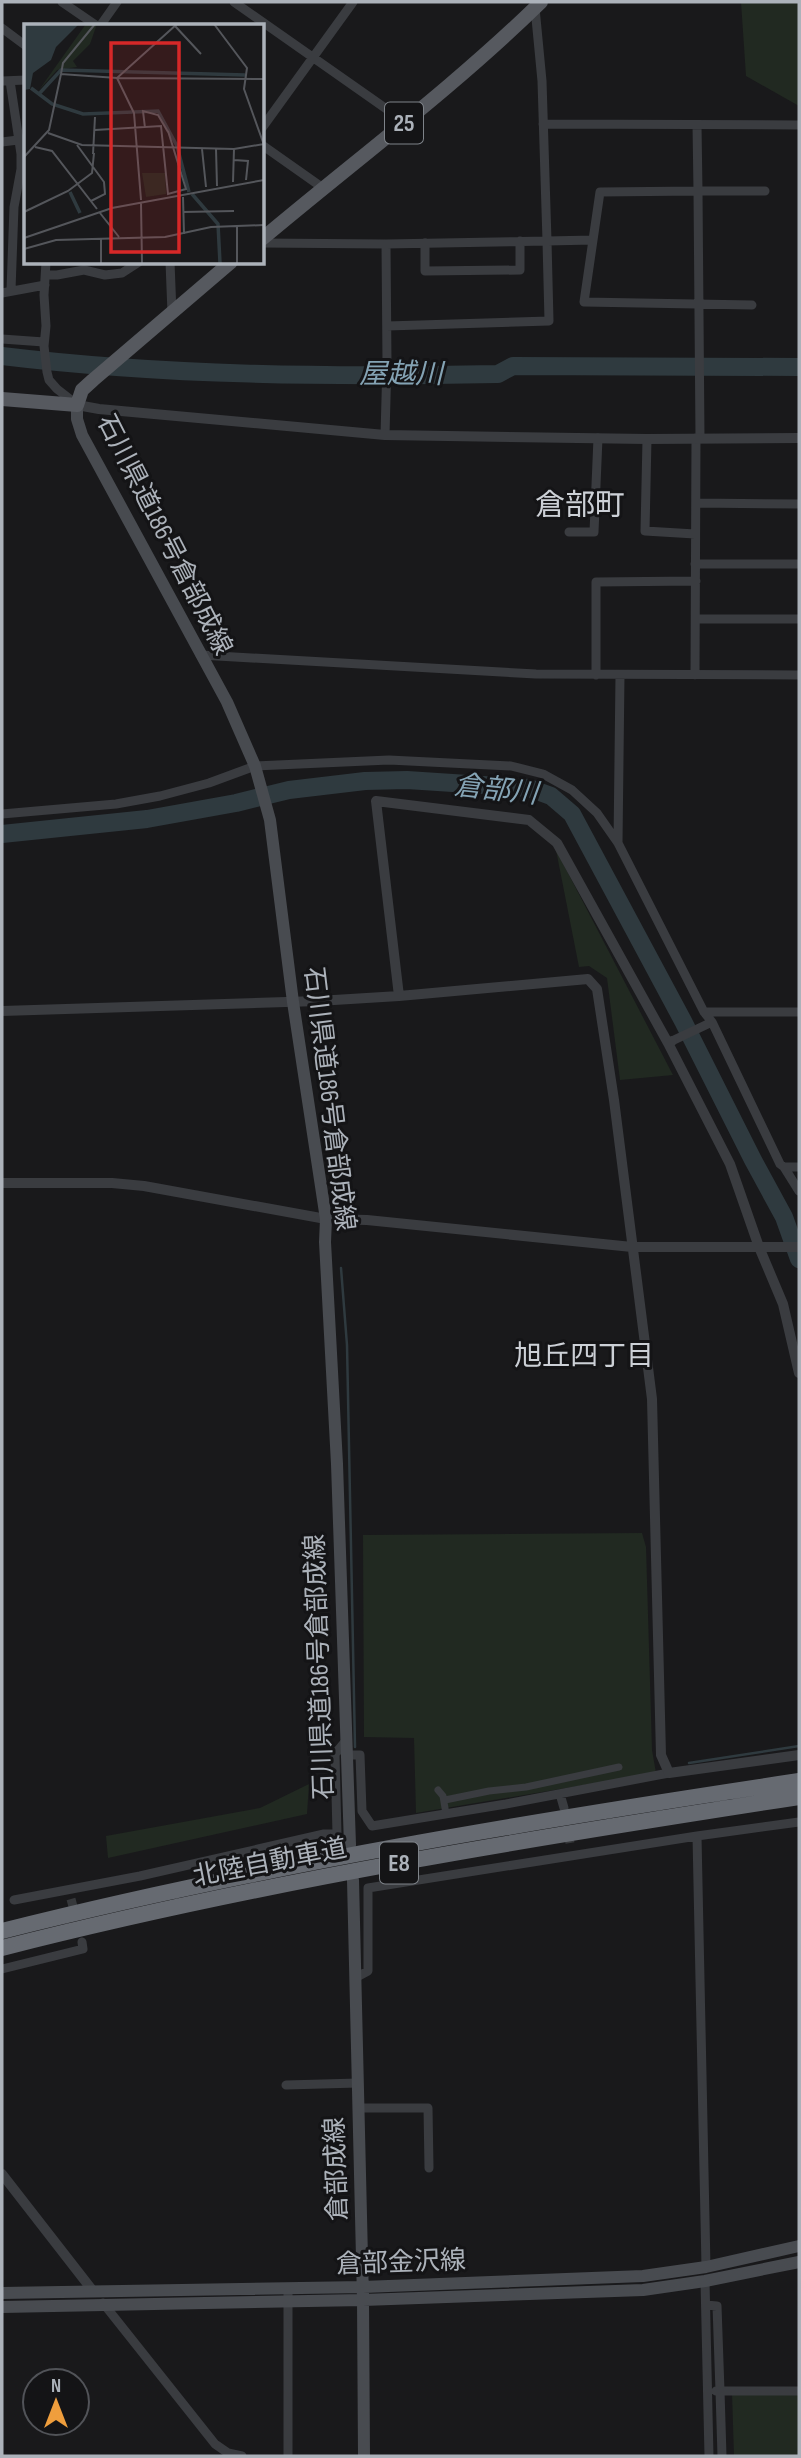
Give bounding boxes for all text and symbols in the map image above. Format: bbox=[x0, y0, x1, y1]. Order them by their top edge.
inset map bbox=[24, 24, 264, 264]
road number: 25 bbox=[385, 103, 423, 144]
water label: 屋越川 bbox=[359, 358, 446, 391]
street label: 石川県道186号倉部成線 bbox=[90, 410, 238, 660]
district label: 倉部町 bbox=[535, 488, 625, 524]
water label: 倉部川 bbox=[452, 769, 542, 811]
street label: 石川県道186号倉部成線 bbox=[297, 965, 361, 1233]
district label: 旭丘四丁目 bbox=[514, 1340, 654, 1373]
street label: 石川県道186号倉部成線 bbox=[300, 1534, 340, 1800]
street label: 北陸自動車道 bbox=[190, 1833, 350, 1893]
road number: E8 bbox=[380, 1842, 418, 1884]
street label: 倉部成線 bbox=[320, 2116, 354, 2222]
street label: 倉部金沢線 bbox=[335, 2245, 467, 2281]
north arrow bbox=[21, 2367, 91, 2437]
text: N bbox=[51, 2375, 61, 2398]

